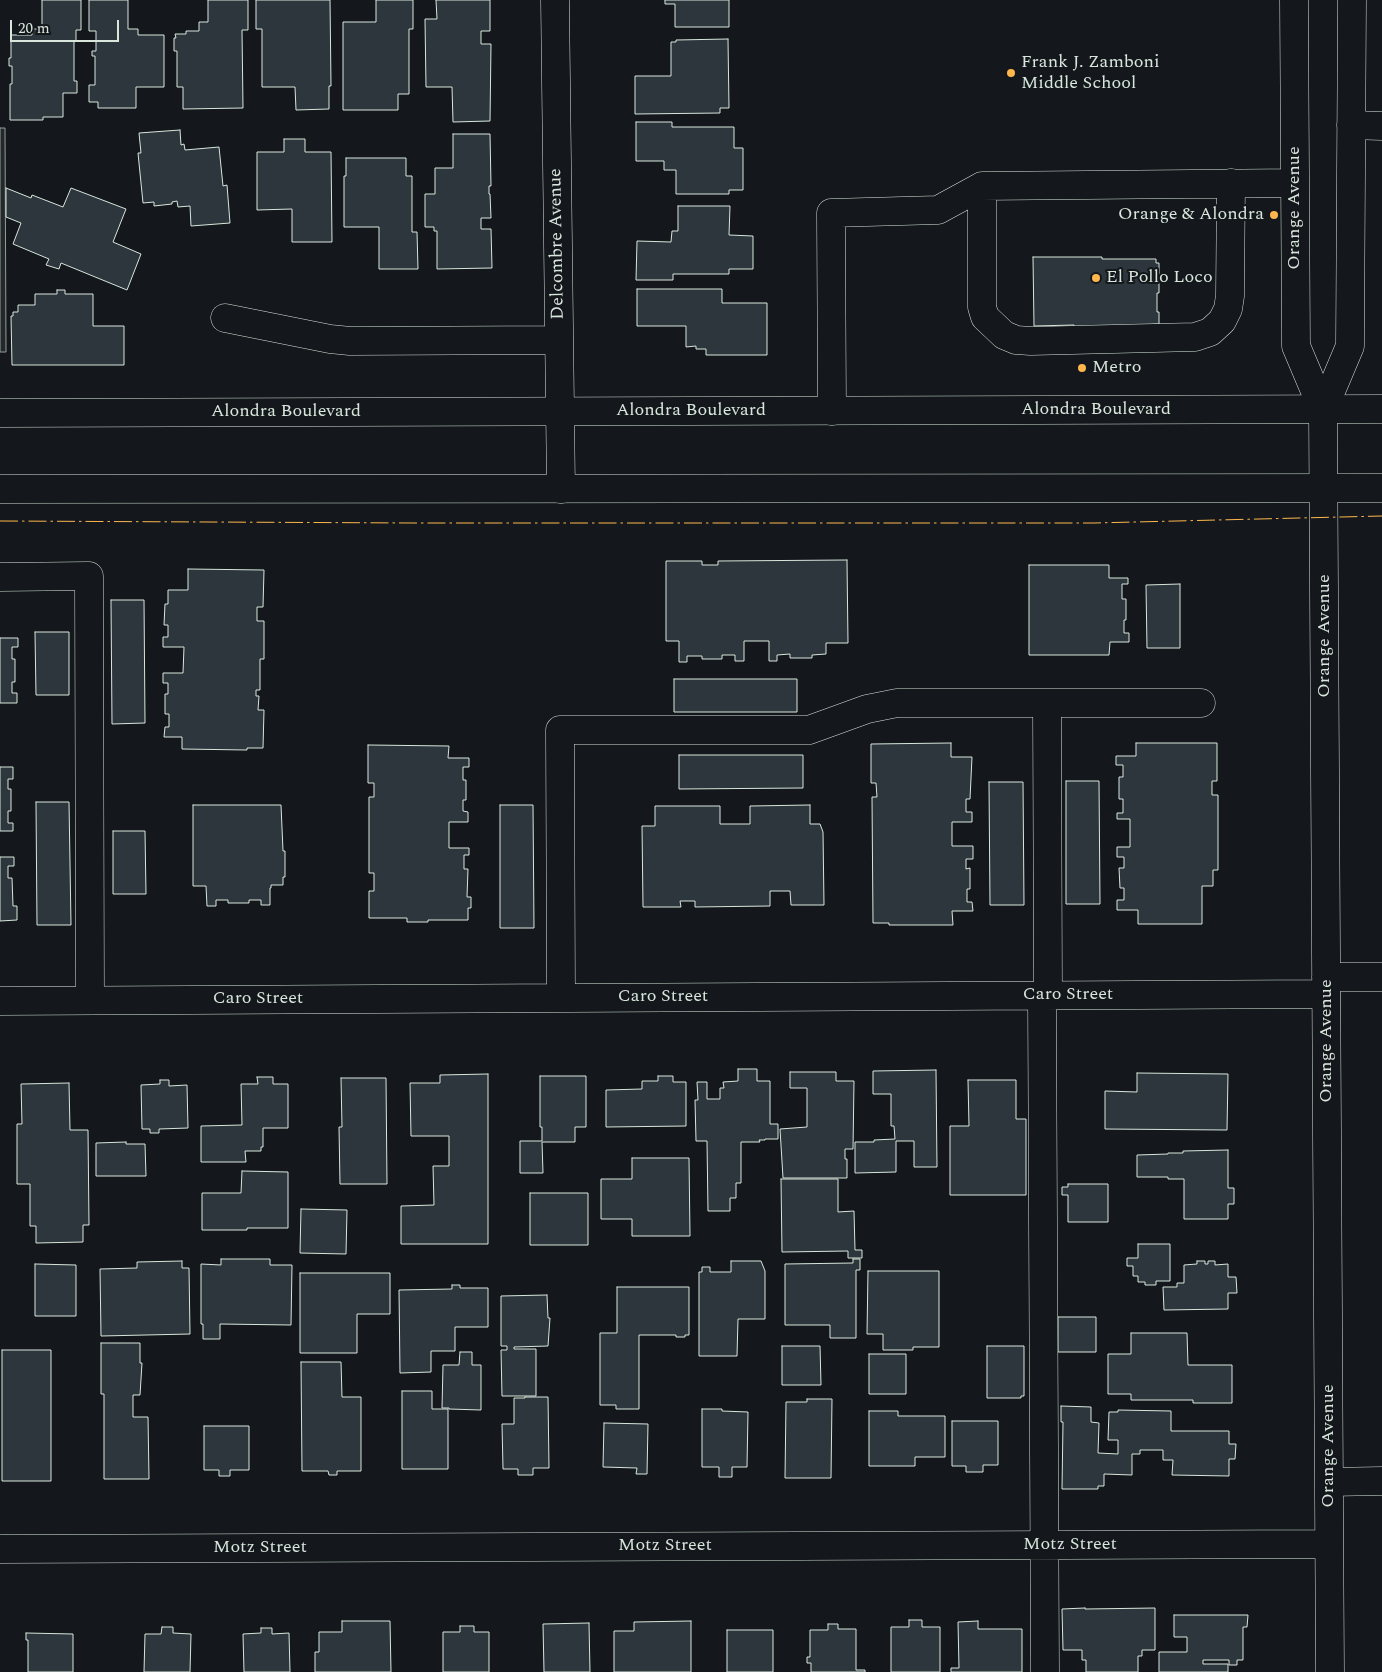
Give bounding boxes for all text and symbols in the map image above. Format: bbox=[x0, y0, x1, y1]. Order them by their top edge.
scale bar bbox=[12, 10, 121, 42]
text: 20 m bbox=[18, 17, 50, 40]
place label: Frank J. Zamboni Middle School bbox=[1021, 52, 1160, 94]
marker: Frank J. Zamboni Middle School bbox=[1005, 67, 1017, 79]
street label: Orange Avenue bbox=[1284, 146, 1306, 270]
street label: Delcombre Avenue bbox=[546, 168, 570, 320]
place label: Orange & Alondra bbox=[1118, 204, 1264, 226]
marker: Orange & Alondra bbox=[1268, 209, 1280, 221]
place label: El Pollo Loco bbox=[1106, 267, 1213, 289]
marker: El Pollo Loco bbox=[1090, 272, 1102, 284]
place label: Metro bbox=[1092, 357, 1141, 379]
marker: Metro bbox=[1076, 362, 1088, 374]
street label: Alondra Boulevard bbox=[1021, 399, 1171, 421]
street label: Alondra Boulevard bbox=[616, 400, 766, 422]
street label: Alondra Boulevard bbox=[211, 401, 361, 423]
street label: Orange Avenue bbox=[1314, 574, 1336, 698]
street label: Orange Avenue bbox=[1316, 979, 1338, 1103]
street label: Caro Street bbox=[1023, 984, 1113, 1006]
street label: Caro Street bbox=[618, 986, 708, 1008]
street label: Caro Street bbox=[213, 988, 303, 1010]
street label: Orange Avenue bbox=[1318, 1384, 1340, 1508]
street label: Motz Street bbox=[1023, 1534, 1117, 1556]
street label: Motz Street bbox=[618, 1535, 712, 1557]
street label: Motz Street bbox=[213, 1537, 307, 1559]

